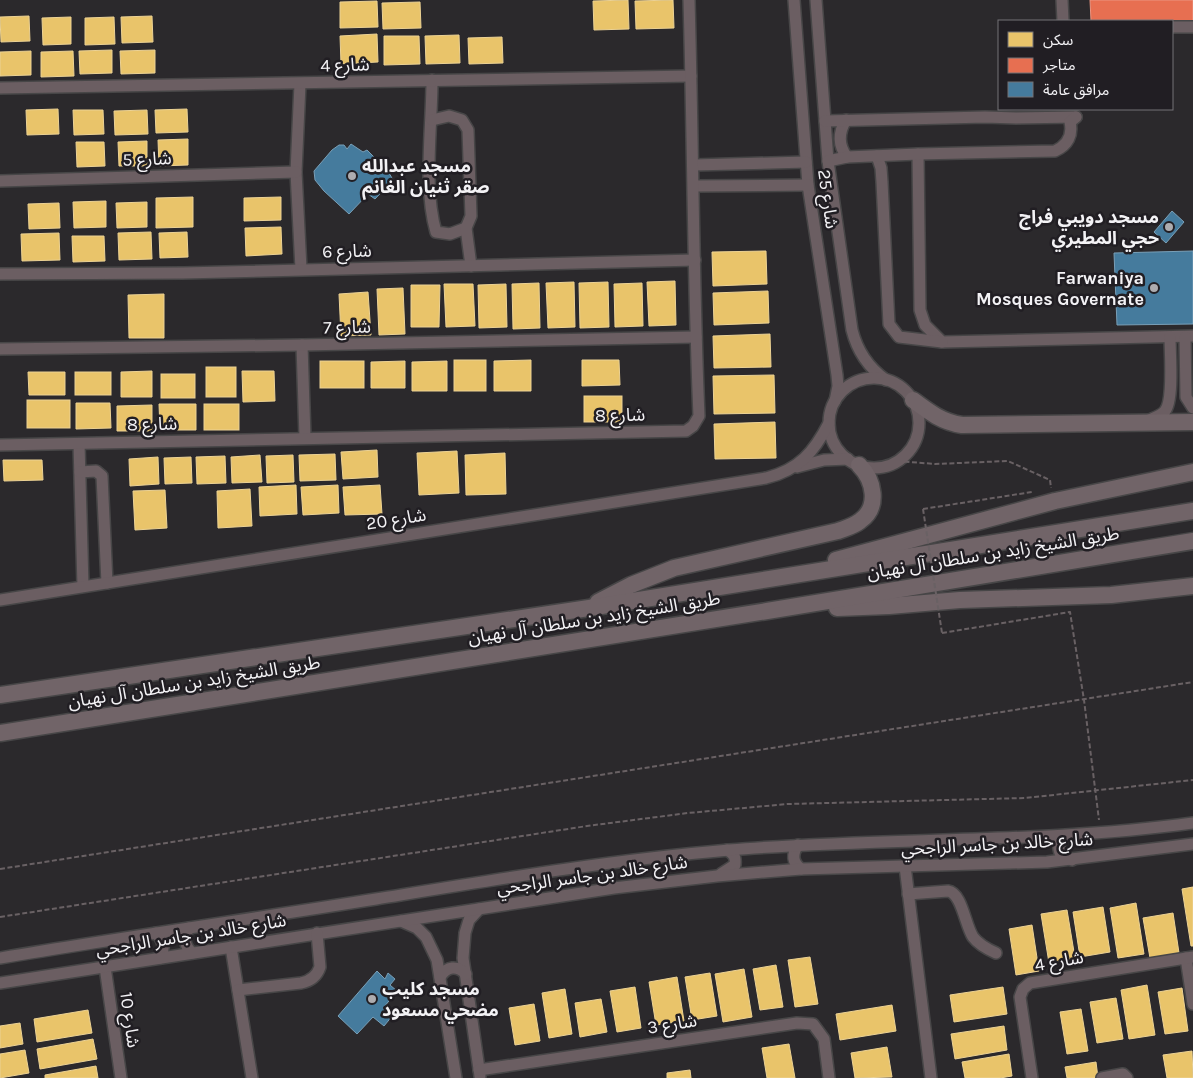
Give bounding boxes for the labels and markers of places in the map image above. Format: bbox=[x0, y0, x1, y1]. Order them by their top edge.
place label: مسجد عبدالله صقر ثنيان الغانم bbox=[362, 155, 490, 200]
marker: مسجد عبدالله صقر ثنيان الغانم bbox=[346, 170, 358, 182]
place label: مسجد دويبي فراج حجي المطيري bbox=[1019, 206, 1159, 252]
marker: مسجد دويبي فراج حجي المطيري bbox=[1163, 221, 1175, 233]
place label: Farwaniya Mosques Governate bbox=[976, 267, 1144, 310]
marker: Farwaniya Mosques Governate bbox=[1148, 282, 1160, 294]
place label: مسجد كليب مضحي مسعود bbox=[382, 978, 499, 1024]
marker: مسجد كليب مضحي مسعود bbox=[366, 993, 378, 1005]

